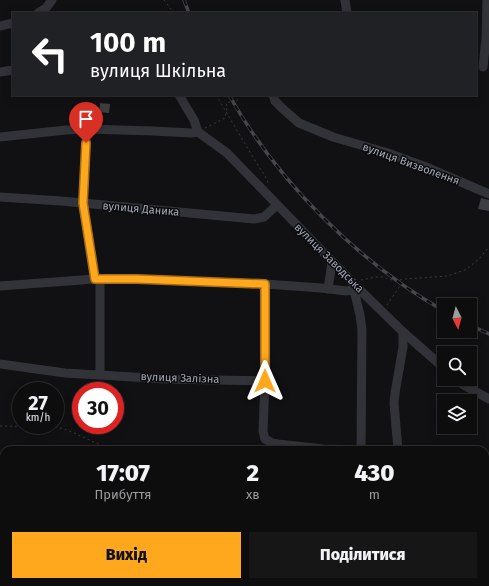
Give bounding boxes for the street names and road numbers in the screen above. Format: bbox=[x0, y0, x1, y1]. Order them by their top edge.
street label: вулиця Визволення bbox=[361, 140, 461, 188]
street label: вулиця Даника bbox=[102, 199, 180, 219]
street label: вулиця Заводська bbox=[292, 221, 366, 295]
street label: вулиця Залізна bbox=[140, 370, 220, 386]

